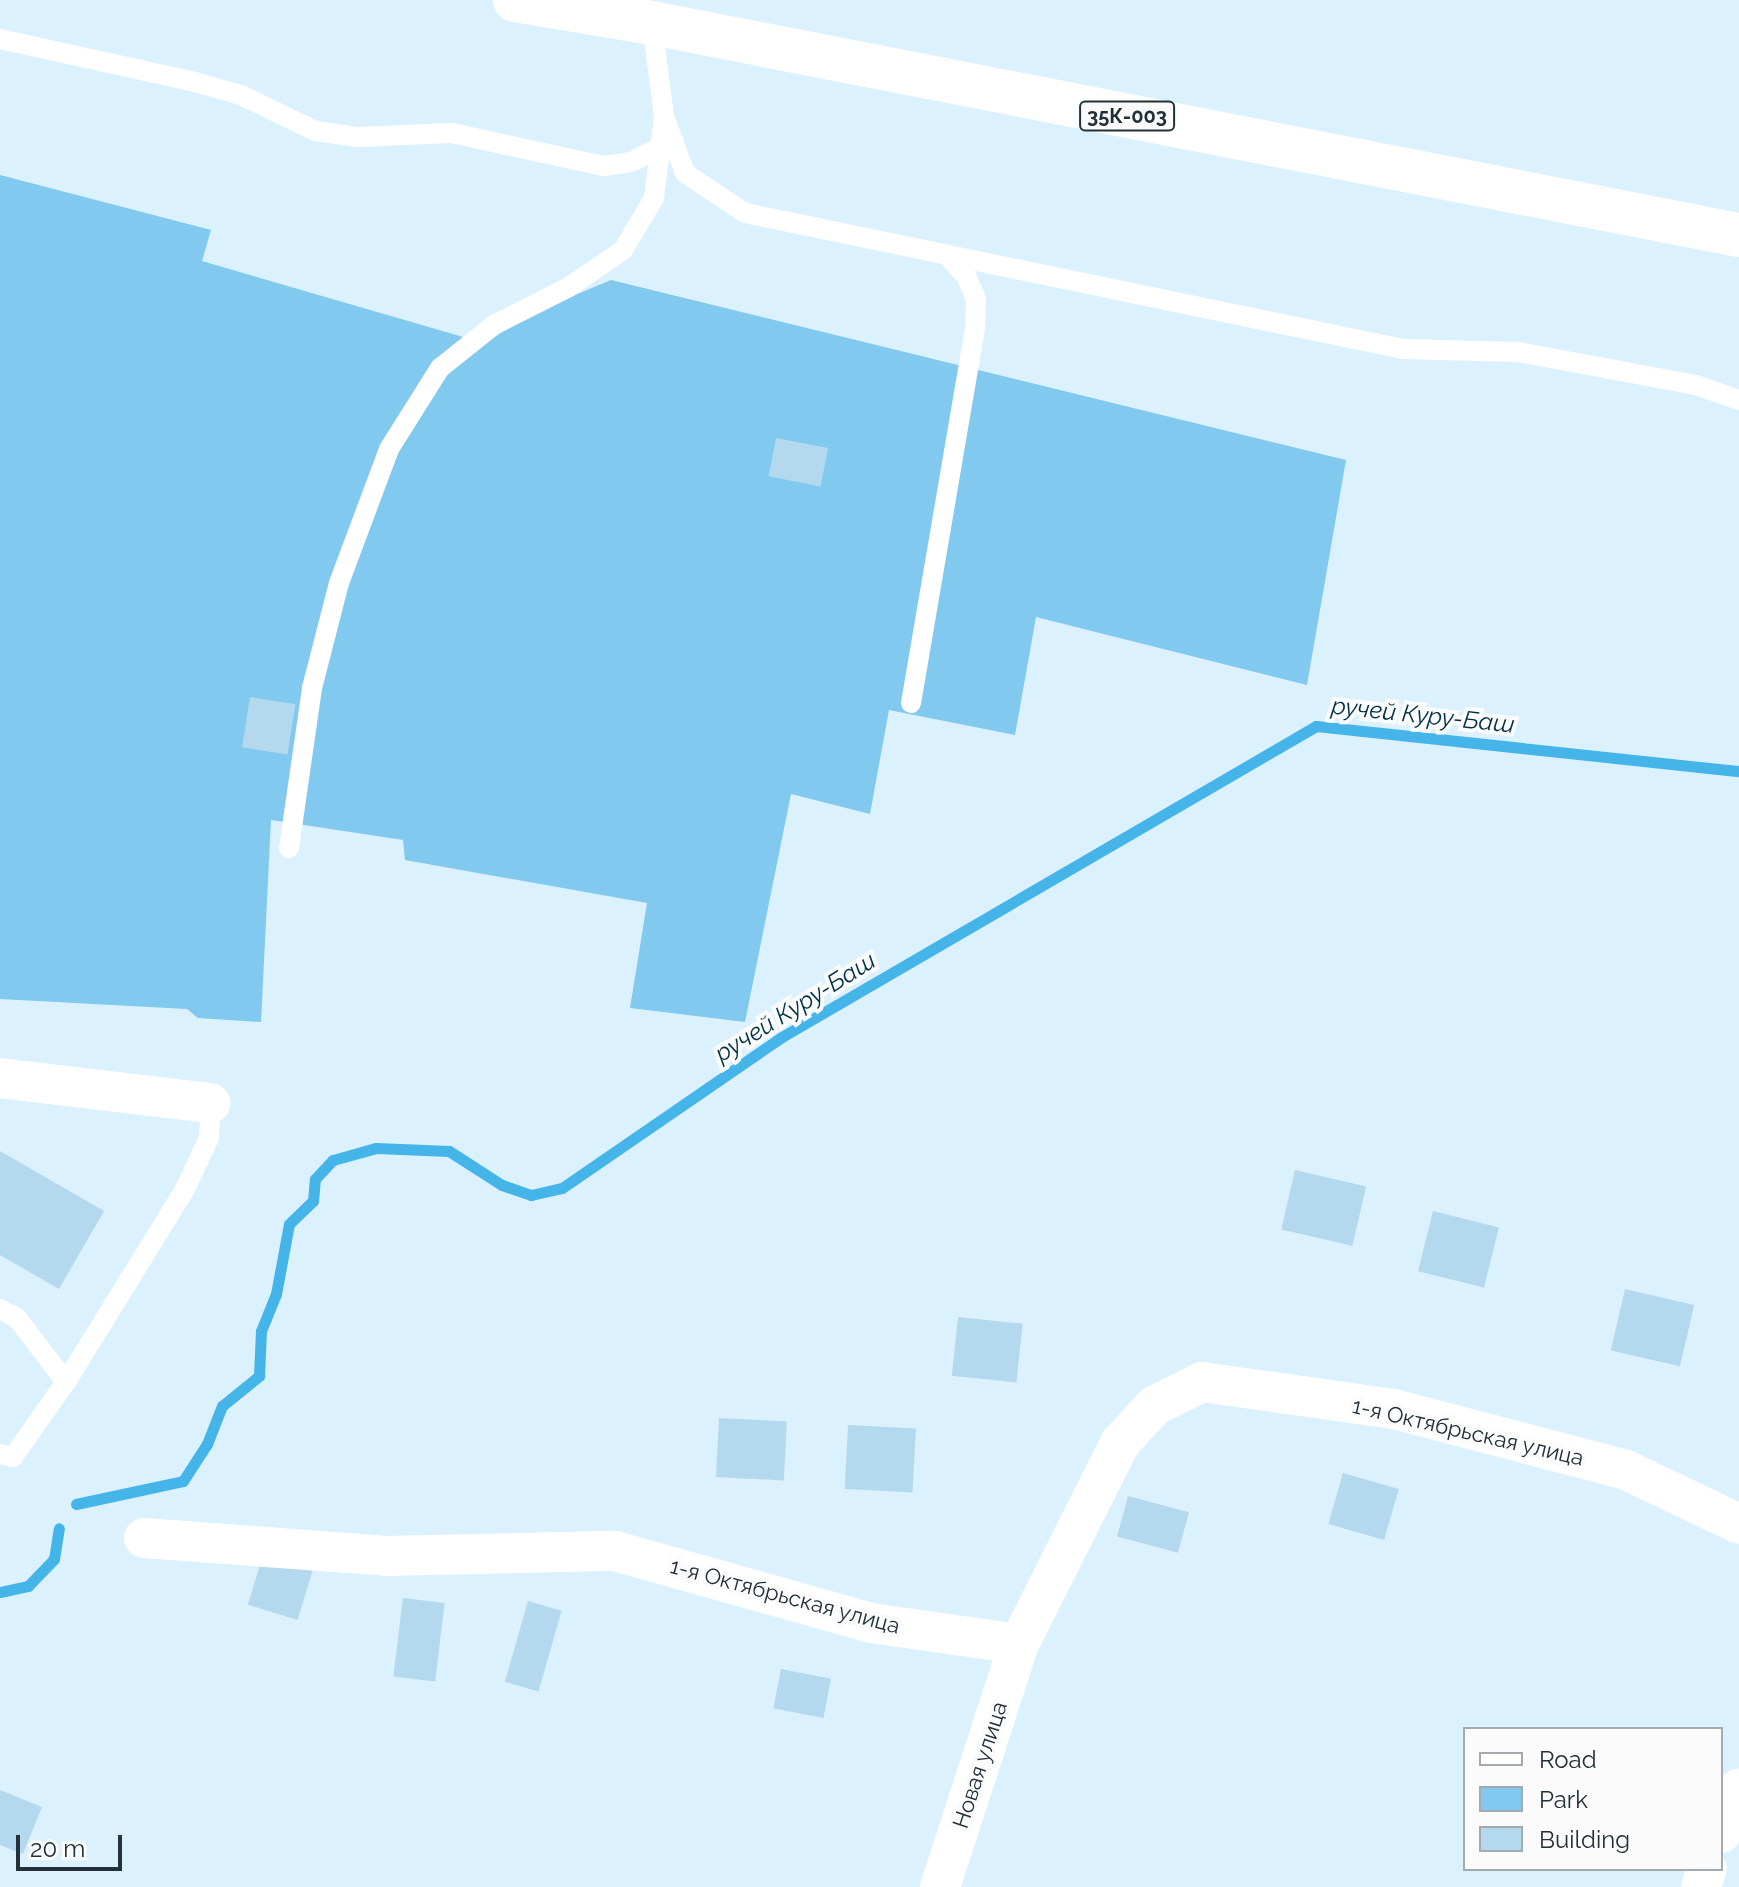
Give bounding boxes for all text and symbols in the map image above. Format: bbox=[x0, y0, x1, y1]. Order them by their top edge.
road number: 35К-003 bbox=[1079, 100, 1175, 132]
water label: ручей Куру-Баш bbox=[1330, 691, 1516, 739]
water label: ручей Куру-Баш bbox=[710, 946, 880, 1068]
street label: 1-я Октябрьская улица bbox=[1349, 1392, 1587, 1472]
street label: 1-я Октябрьская улица bbox=[667, 1553, 903, 1639]
street label: Новая улица bbox=[947, 1698, 1013, 1832]
legend bbox=[1463, 1727, 1723, 1871]
text: Road bbox=[1539, 1745, 1597, 1774]
text: Park bbox=[1539, 1785, 1588, 1814]
scale bar bbox=[20, 1819, 126, 1869]
text: Building bbox=[1539, 1825, 1630, 1854]
text: 20 m bbox=[30, 1834, 85, 1863]

